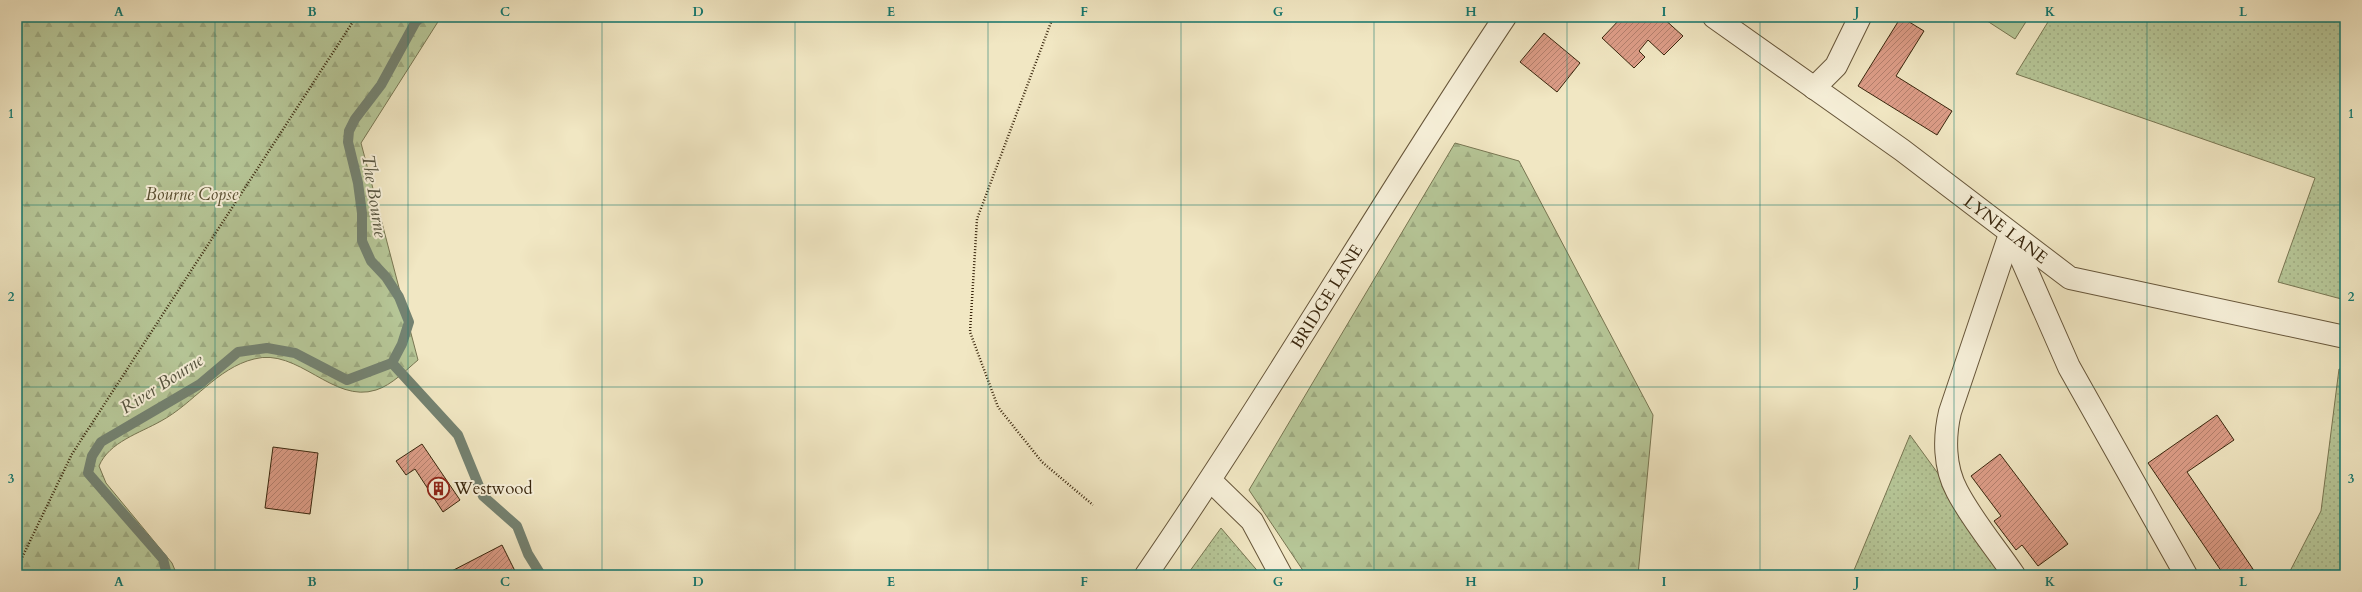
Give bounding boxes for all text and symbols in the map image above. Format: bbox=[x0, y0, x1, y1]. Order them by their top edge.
text: A bbox=[114, 3, 124, 21]
text: B bbox=[307, 3, 317, 21]
text: C bbox=[500, 3, 510, 21]
text: D bbox=[692, 3, 704, 21]
text: E bbox=[887, 3, 895, 21]
text: F bbox=[1080, 3, 1088, 21]
text: G bbox=[1273, 3, 1284, 21]
text: H bbox=[1465, 3, 1477, 21]
text: I bbox=[1661, 3, 1667, 21]
text: J bbox=[1853, 3, 1860, 21]
text: K bbox=[2045, 3, 2056, 21]
text: L bbox=[2239, 3, 2248, 21]
text: 1 bbox=[8, 105, 14, 123]
text: 1 bbox=[2348, 105, 2354, 123]
water label: The Bourne bbox=[355, 153, 393, 240]
park label: Bourne Copse bbox=[146, 183, 239, 206]
street label: LYNE LANE bbox=[1959, 190, 2053, 269]
street label: BRIDGE LANE bbox=[1285, 240, 1368, 353]
text: 2 bbox=[8, 288, 15, 306]
text: 2 bbox=[2348, 288, 2355, 306]
water label: River Bourne bbox=[116, 347, 209, 420]
text: 3 bbox=[8, 470, 15, 488]
text: 3 bbox=[2348, 470, 2355, 488]
building icon: Westwood bbox=[426, 475, 452, 501]
place label: Westwood bbox=[453, 477, 533, 500]
text: A bbox=[114, 573, 124, 591]
text: B bbox=[307, 573, 317, 591]
text: C bbox=[500, 573, 510, 591]
text: D bbox=[692, 573, 704, 591]
text: E bbox=[887, 573, 895, 591]
text: F bbox=[1080, 573, 1088, 591]
text: G bbox=[1273, 573, 1284, 591]
text: H bbox=[1465, 573, 1477, 591]
text: I bbox=[1661, 573, 1667, 591]
text: J bbox=[1853, 573, 1860, 591]
text: K bbox=[2045, 573, 2056, 591]
text: L bbox=[2239, 573, 2248, 591]

